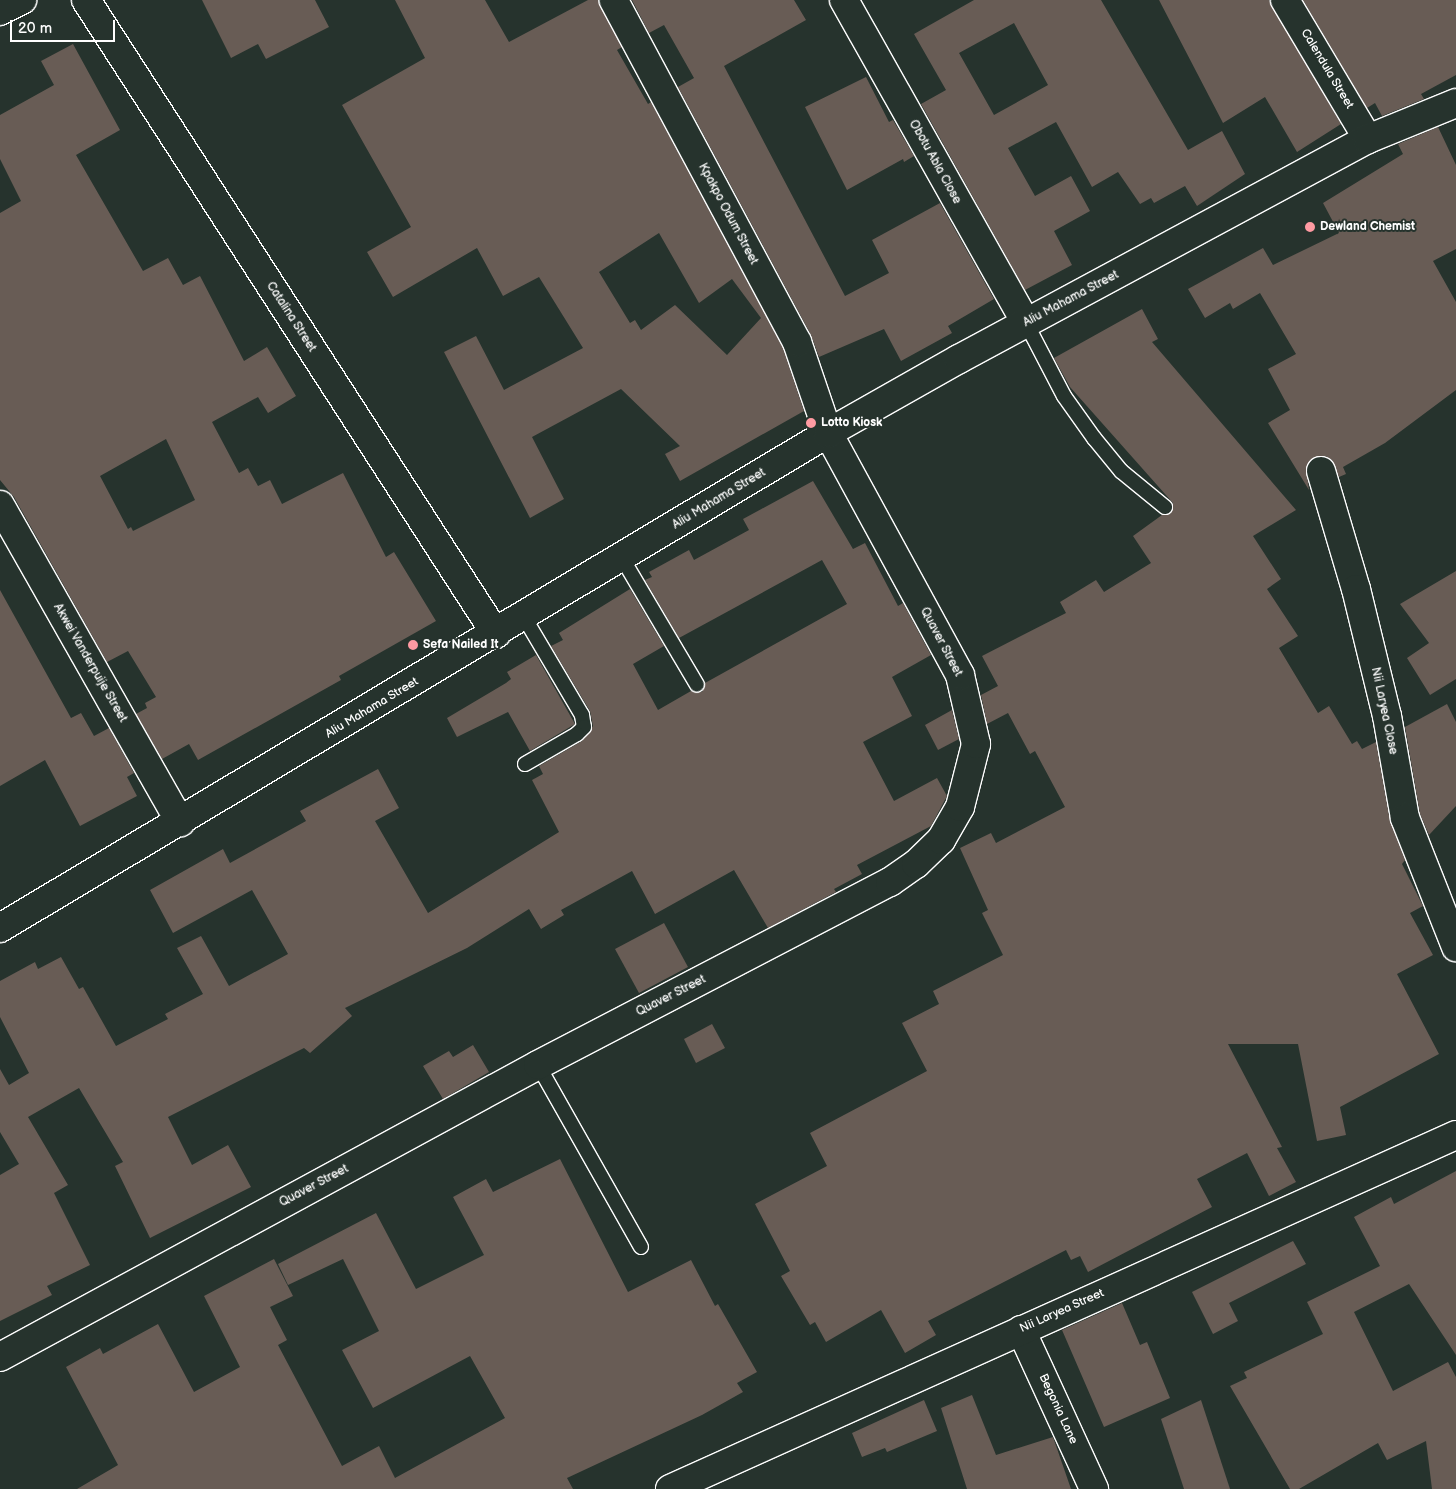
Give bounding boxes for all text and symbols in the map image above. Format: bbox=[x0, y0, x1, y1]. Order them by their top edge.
scale bar bbox=[12, 10, 118, 42]
text: 20 m bbox=[18, 19, 52, 38]
street label: Calendula Street bbox=[1297, 26, 1357, 112]
street label: Obotu Abla Close bbox=[906, 117, 964, 207]
street label: Kpakpo Odum Street bbox=[695, 161, 761, 267]
place label: Dewland Chemist bbox=[1320, 220, 1415, 234]
marker: Dewland Chemist bbox=[1304, 221, 1316, 233]
street label: Aliu Mahama Street bbox=[1021, 268, 1121, 330]
street label: Catalina Street bbox=[263, 279, 319, 355]
place label: Lotto Kiosk bbox=[821, 416, 882, 430]
marker: Lotto Kiosk bbox=[805, 417, 817, 429]
street label: Aliu Mahama Street bbox=[670, 465, 768, 533]
street label: Akwei Vanderpuije Street bbox=[50, 601, 130, 725]
street label: Quaver Street bbox=[917, 605, 965, 679]
place label: Sefa Nailed It bbox=[423, 638, 499, 652]
marker: Sefa Nailed It bbox=[407, 639, 419, 651]
street label: Nii Laryea Close bbox=[1368, 666, 1400, 756]
street label: Aliu Mahama Street bbox=[323, 674, 421, 742]
street label: Quaver Street bbox=[634, 972, 708, 1020]
street label: Quaver Street bbox=[277, 1162, 351, 1210]
street label: Nii Laryea Street bbox=[1018, 1286, 1106, 1336]
street label: Begonia Lane bbox=[1035, 1372, 1081, 1446]

